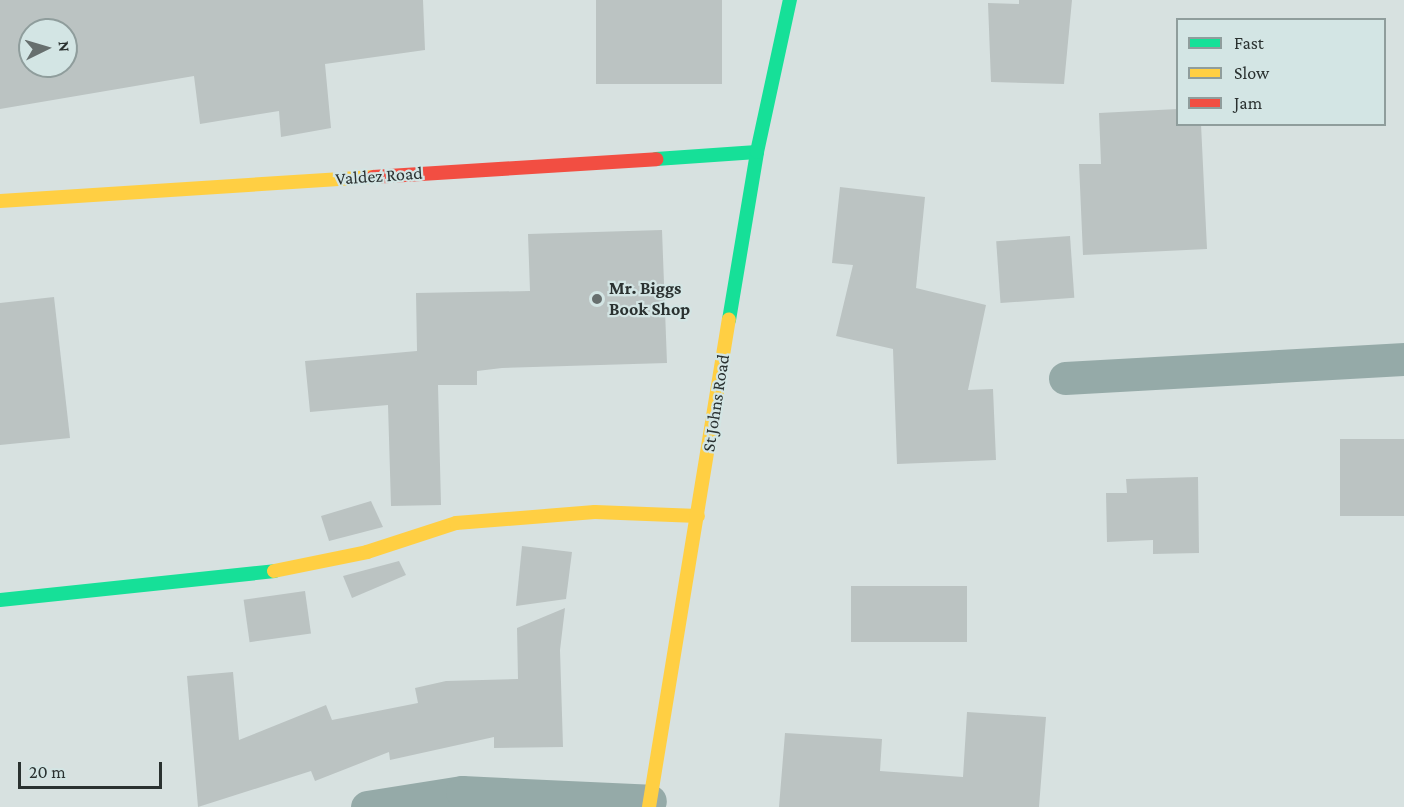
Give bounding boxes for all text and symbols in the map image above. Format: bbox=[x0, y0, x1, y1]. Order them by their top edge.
north arrow bbox=[18, 18, 78, 78]
legend bbox=[1176, 18, 1386, 126]
text: Fast bbox=[1234, 33, 1264, 53]
text: N bbox=[55, 40, 73, 53]
text: Slow bbox=[1234, 63, 1269, 83]
text: Jam bbox=[1234, 93, 1262, 113]
street label: Valdez Road bbox=[335, 162, 423, 190]
place label: Mr. Biggs Book Shop bbox=[609, 278, 690, 320]
marker: Mr. Biggs Book Shop bbox=[590, 292, 604, 306]
street label: St Johns Road bbox=[698, 353, 734, 453]
scale bar bbox=[21, 750, 165, 788]
text: 20 m bbox=[29, 762, 66, 782]

